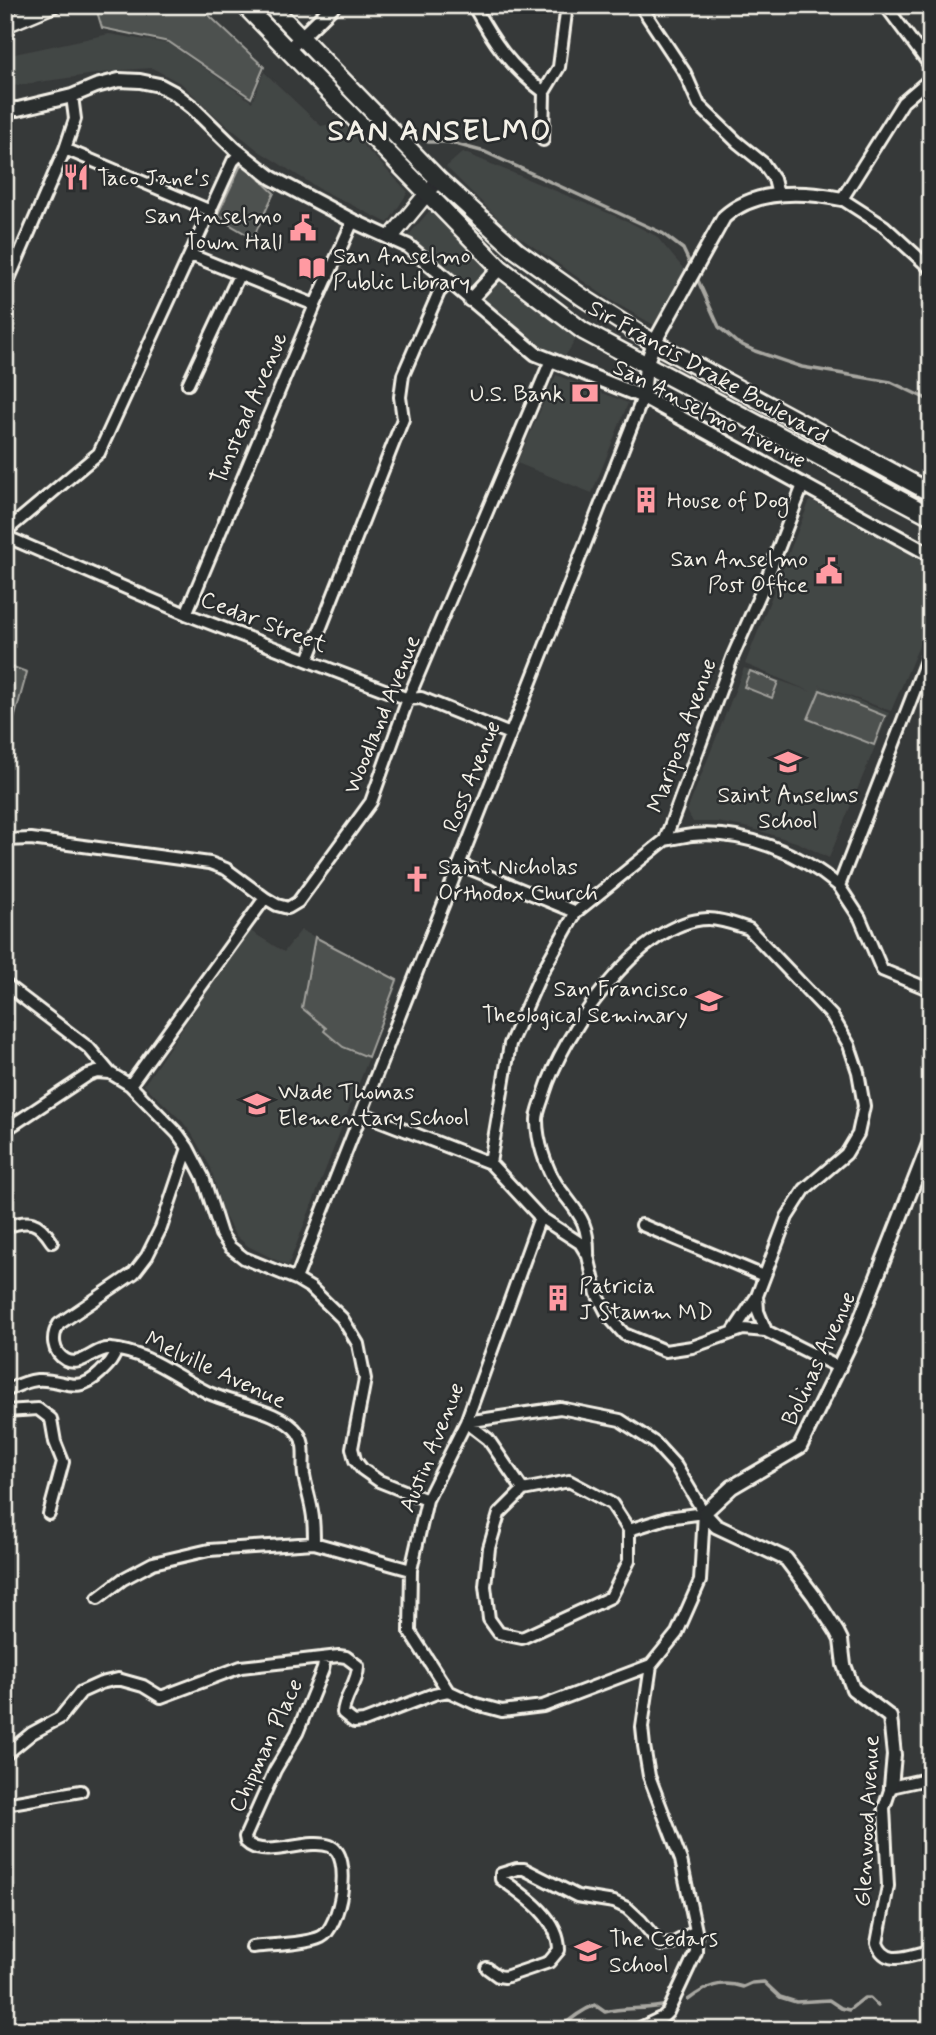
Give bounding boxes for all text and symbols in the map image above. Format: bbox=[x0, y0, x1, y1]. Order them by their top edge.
district label: SAN ANSELMO bbox=[327, 112, 553, 151]
restaurant icon: Taco Jane's bbox=[61, 162, 91, 192]
place label: Taco Jane's bbox=[97, 164, 209, 194]
place label: San Anselmo Town Hall bbox=[144, 202, 282, 258]
public building icon: San Anselmo Town Hall bbox=[288, 213, 318, 243]
place label: San Anselmo Public Library bbox=[333, 242, 471, 298]
library icon: San Anselmo Public Library bbox=[297, 253, 327, 283]
street label: Sir Francis Drake Boulevard bbox=[582, 294, 834, 452]
street label: Tunstead Avenue bbox=[204, 328, 296, 490]
street label: San Anselmo Avenue bbox=[607, 353, 811, 477]
bank icon: U.S. Bank bbox=[570, 378, 600, 408]
place label: U.S. Bank bbox=[470, 380, 564, 410]
building icon: House of Dog bbox=[631, 485, 661, 515]
place label: House of Dog bbox=[667, 487, 789, 519]
place label: San Anselmo Post Office bbox=[670, 545, 808, 601]
public building icon: San Anselmo Post Office bbox=[814, 556, 844, 586]
street label: Cedar Street bbox=[196, 585, 331, 661]
street label: Woodland Avenue bbox=[337, 631, 428, 799]
street label: Mariposa Avenue bbox=[641, 654, 725, 817]
street label: Ross Avenue bbox=[437, 716, 509, 837]
school or university icon: Saint Anselms School bbox=[773, 747, 803, 777]
place label: Saint Anselms School bbox=[717, 781, 859, 837]
place label: Saint Nicholas Orthodox Church bbox=[438, 853, 598, 909]
church icon: Saint Nicholas Orthodox Church bbox=[402, 864, 432, 894]
place label: San Francisco Theological Seminary bbox=[482, 975, 688, 1031]
school or university icon: San Francisco Theological Seminary bbox=[694, 986, 724, 1016]
place label: Wade Thomas Elementary School bbox=[278, 1078, 469, 1134]
school or university icon: Wade Thomas Elementary School bbox=[242, 1089, 272, 1119]
place label: Patricia J Stamm MD bbox=[579, 1272, 713, 1328]
building icon: Patricia J Stamm MD bbox=[543, 1283, 573, 1313]
street label: Bolinas Avenue bbox=[776, 1287, 864, 1431]
street label: Melville Avenue bbox=[140, 1325, 291, 1417]
street label: Austin Avenue bbox=[393, 1378, 473, 1517]
street label: Chipman Place bbox=[223, 1674, 311, 1818]
street label: Glenwood Avenue bbox=[849, 1734, 887, 1908]
place label: The Cedars School bbox=[609, 1925, 718, 1981]
school or university icon: The Cedars School bbox=[573, 1936, 603, 1966]

